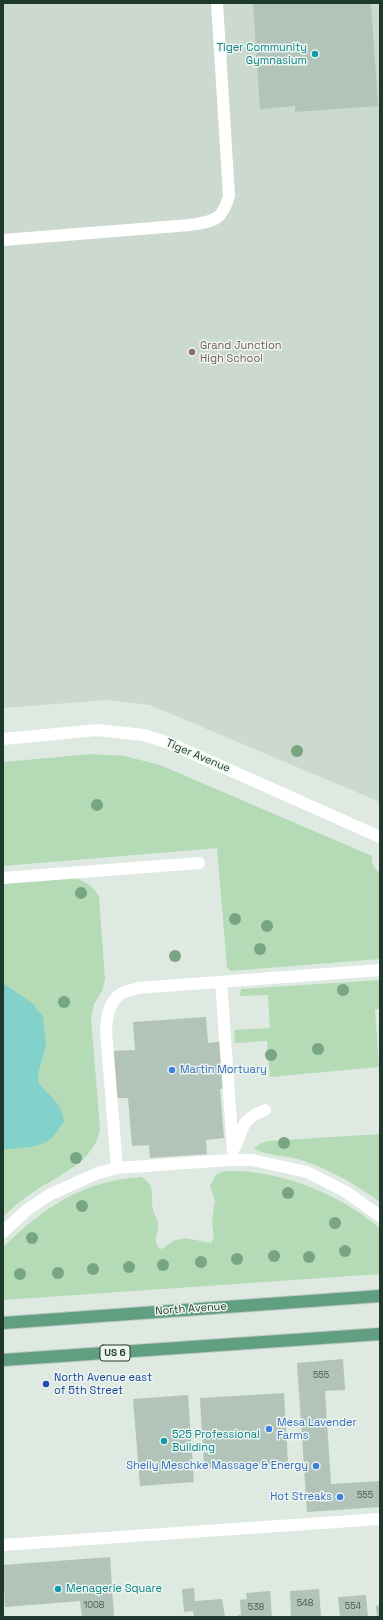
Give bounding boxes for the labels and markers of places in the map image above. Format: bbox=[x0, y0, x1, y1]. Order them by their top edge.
place label: Tiger Community Gymnasium bbox=[217, 41, 307, 67]
marker: Tiger Community Gymnasium bbox=[310, 49, 320, 59]
place label: Grand Junction High School bbox=[200, 339, 282, 365]
marker: Grand Junction High School bbox=[187, 347, 197, 357]
place label: Martin Mortuary bbox=[180, 1063, 267, 1077]
marker: Martin Mortuary bbox=[167, 1065, 177, 1075]
place label: North Avenue east of 5th Street bbox=[54, 1371, 152, 1397]
marker: North Avenue east of 5th Street bbox=[41, 1379, 51, 1389]
place label: Mesa Lavender Farms bbox=[277, 1416, 357, 1442]
marker: Mesa Lavender Farms bbox=[264, 1424, 274, 1434]
place label: 525 Professional Building bbox=[172, 1428, 260, 1454]
marker: 525 Professional Building bbox=[159, 1436, 169, 1446]
place label: Shelly Meschke Massage & Energy bbox=[126, 1459, 308, 1473]
marker: Shelly Meschke Massage & Energy bbox=[311, 1461, 321, 1471]
place label: Hot Streaks bbox=[270, 1490, 332, 1504]
marker: Hot Streaks bbox=[335, 1492, 345, 1502]
place label: Menagerie Square bbox=[66, 1582, 162, 1596]
marker: Menagerie Square bbox=[53, 1584, 63, 1594]

